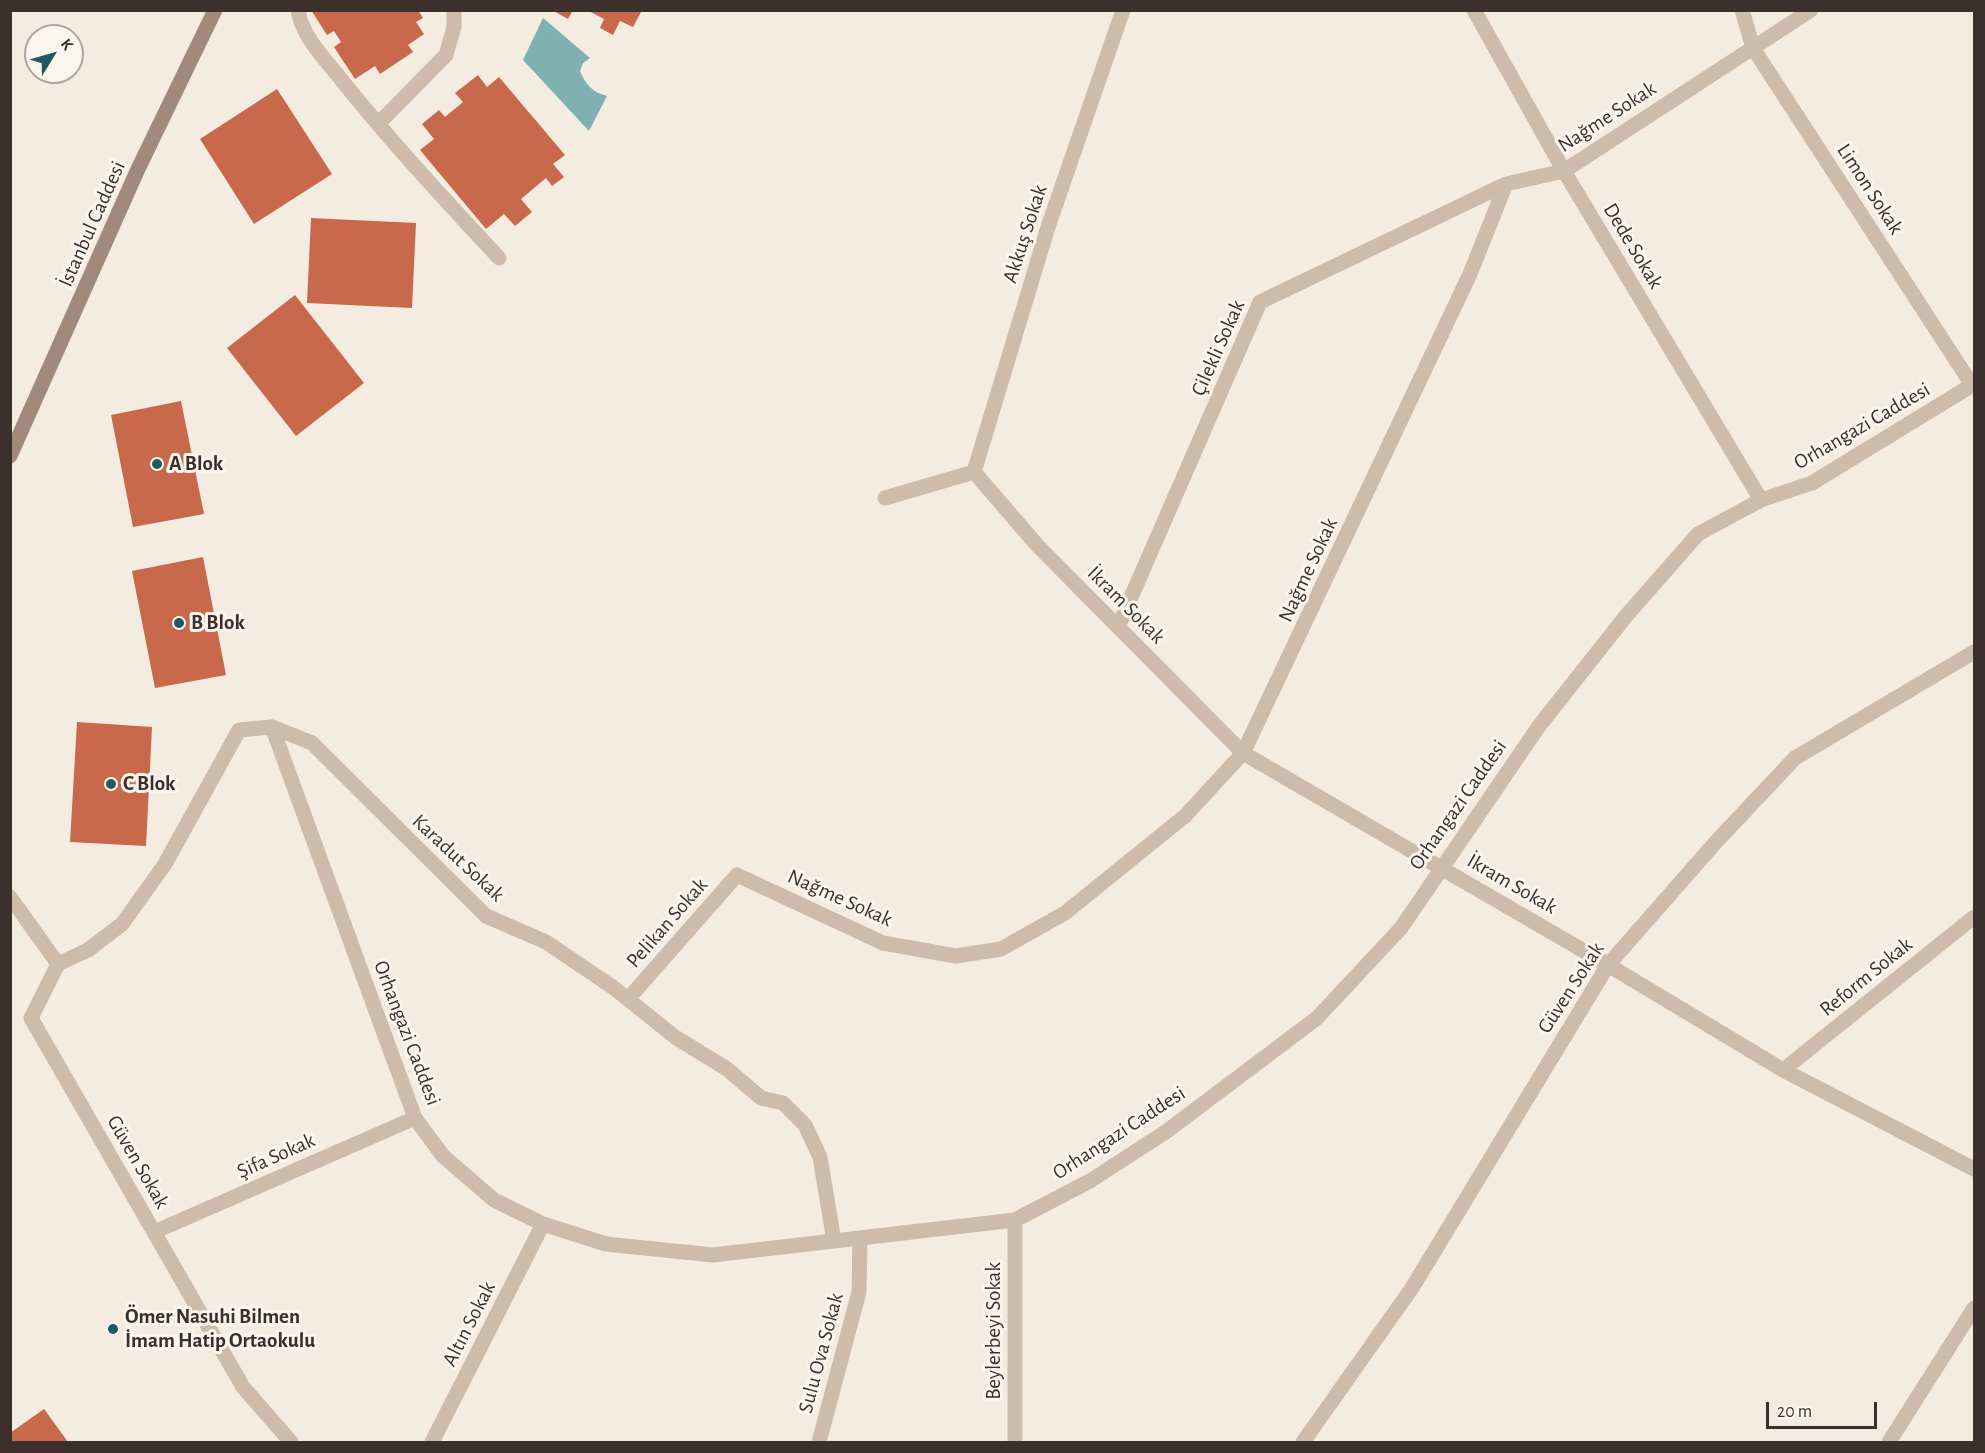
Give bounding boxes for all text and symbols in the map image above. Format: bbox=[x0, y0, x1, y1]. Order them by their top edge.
north arrow bbox=[24, 24, 84, 84]
text: K bbox=[58, 36, 76, 53]
street label: Nağme Sokak bbox=[1553, 76, 1661, 158]
street label: Limon Sokak bbox=[1831, 139, 1909, 239]
street label: İstanbul Caddesi bbox=[53, 157, 131, 291]
street label: Akkuş Sokak bbox=[997, 182, 1053, 286]
street label: Dede Sokak bbox=[1598, 199, 1668, 293]
street label: Çilekli Sokak bbox=[1186, 296, 1250, 400]
street label: Orhangazi Caddesi bbox=[1789, 377, 1935, 475]
place label: A Blok bbox=[169, 451, 223, 477]
marker: A Blok bbox=[150, 457, 164, 471]
street label: Nağme Sokak bbox=[1273, 514, 1343, 626]
street label: İkram Sokak bbox=[1082, 561, 1170, 649]
place label: B Blok bbox=[191, 610, 245, 636]
marker: B Blok bbox=[172, 616, 186, 630]
street label: Orhangazi Caddesi bbox=[1404, 735, 1512, 875]
place label: C Blok bbox=[123, 771, 175, 797]
marker: C Blok bbox=[104, 777, 118, 791]
street label: Karadut Sokak bbox=[407, 809, 509, 907]
street label: İkram Sokak bbox=[1463, 848, 1561, 920]
street label: Nağme Sokak bbox=[784, 864, 896, 932]
street label: Pelikan Sokak bbox=[621, 873, 713, 973]
street label: Reform Sokak bbox=[1815, 932, 1917, 1022]
street label: Güven Sokak bbox=[1532, 938, 1610, 1038]
street label: Orhangazi Caddesi bbox=[368, 957, 446, 1109]
street label: Orhangazi Caddesi bbox=[1048, 1081, 1190, 1185]
street label: Güven Sokak bbox=[101, 1111, 175, 1213]
street label: Şifa Sokak bbox=[233, 1128, 319, 1184]
street label: Beylerbeyi Sokak bbox=[981, 1262, 1007, 1400]
street label: Altın Sokak bbox=[437, 1277, 501, 1371]
street label: Sulu Ova Sokak bbox=[793, 1290, 849, 1416]
place label: Ömer Nasuhi Bilmen İmam Hatip Ortaokulu bbox=[125, 1304, 315, 1354]
marker: Ömer Nasuhi Bilmen İmam Hatip Ortaokulu bbox=[106, 1322, 120, 1336]
scale bar bbox=[1769, 1390, 1880, 1428]
text: 20 m bbox=[1777, 1403, 1812, 1421]

